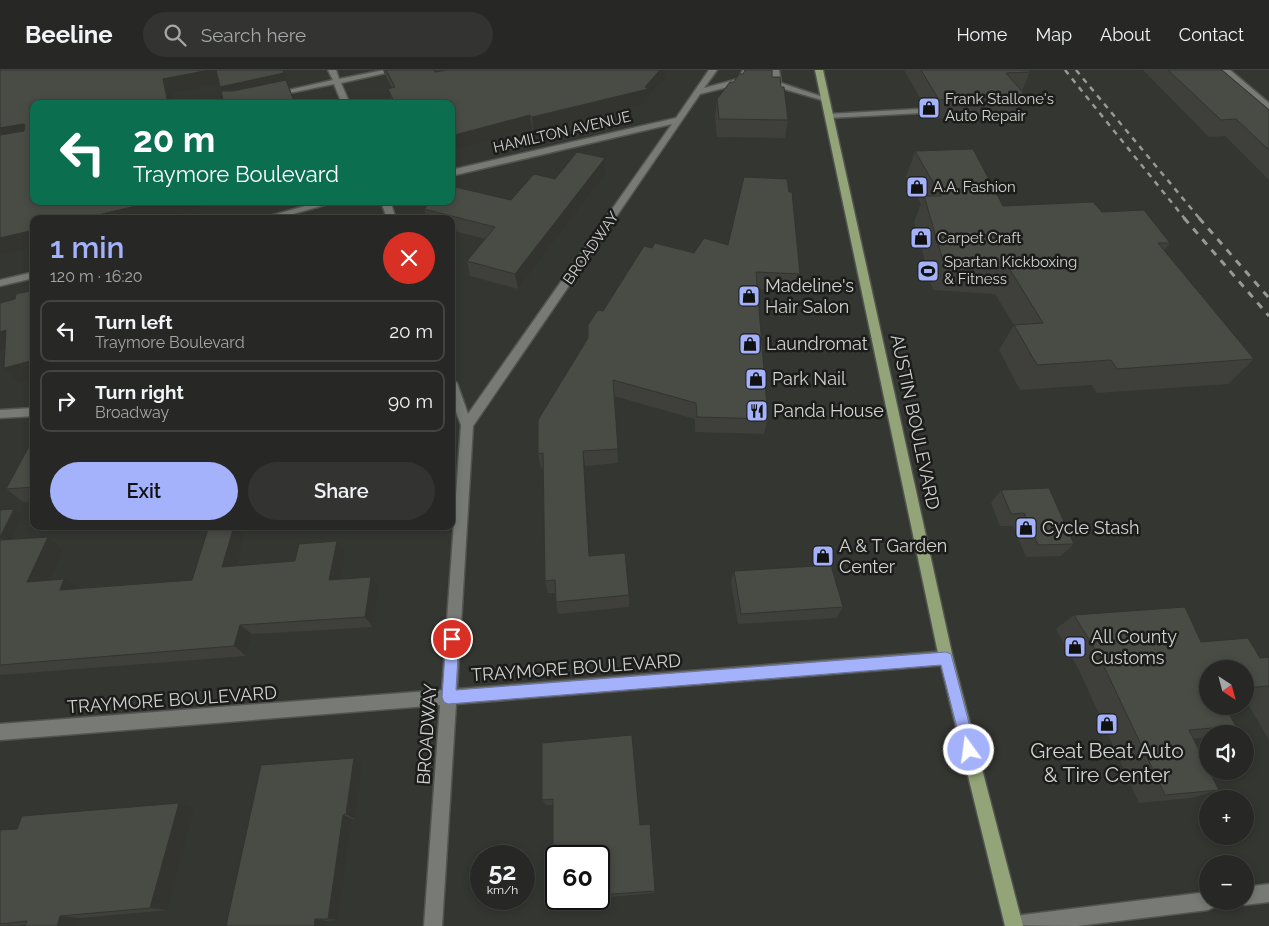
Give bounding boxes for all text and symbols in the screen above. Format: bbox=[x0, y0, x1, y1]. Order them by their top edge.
search box bbox=[143, 12, 493, 57]
text: Beeline bbox=[25, 20, 113, 49]
icon: search bbox=[161, 21, 189, 49]
text: Search here bbox=[201, 24, 306, 46]
text: Home bbox=[956, 24, 1007, 45]
text: Map bbox=[1035, 24, 1072, 45]
text: About bbox=[1100, 24, 1151, 45]
text: Contact bbox=[1179, 24, 1244, 45]
place label: Frank Stallone's Auto Repair bbox=[945, 90, 1054, 125]
shop icon: Frank Stallone's Auto Repair bbox=[917, 96, 941, 120]
street label: HAMILTON AVENUE bbox=[491, 107, 633, 157]
text: 20 m bbox=[133, 119, 215, 160]
icon: left bbox=[50, 120, 115, 185]
text: Traymore Boulevard bbox=[133, 161, 339, 187]
shop icon: A.A. Fashion bbox=[905, 175, 929, 199]
place label: A.A. Fashion bbox=[933, 178, 1016, 196]
street label: BROADWAY bbox=[559, 208, 623, 288]
shop icon: Carpet Craft bbox=[909, 226, 933, 250]
place label: Carpet Craft bbox=[937, 229, 1021, 247]
text: 1 min bbox=[50, 230, 125, 265]
button: close bbox=[383, 232, 435, 284]
place label: Spartan Kickboxing & Fitness bbox=[944, 253, 1077, 288]
sports icon: Spartan Kickboxing & Fitness bbox=[916, 259, 940, 283]
text: 120 m · 16:20 bbox=[50, 267, 143, 286]
place label: Madeline's Hair Salon bbox=[765, 275, 854, 317]
shop icon: Madeline's Hair Salon bbox=[737, 284, 761, 308]
text: Turn left bbox=[95, 311, 172, 333]
icon: left bbox=[52, 317, 80, 345]
text: 20 m bbox=[389, 320, 433, 342]
shop icon: Laundromat bbox=[738, 332, 762, 356]
street label: AUSTIN BOULEVARD bbox=[887, 332, 944, 512]
text: Traymore Boulevard bbox=[95, 333, 245, 352]
place label: Laundromat bbox=[766, 333, 868, 354]
shop icon: Park Nail bbox=[744, 367, 768, 391]
place label: Park Nail bbox=[772, 368, 846, 389]
text: Turn right bbox=[95, 381, 184, 403]
icon: right bbox=[52, 387, 80, 415]
text: 90 m bbox=[388, 390, 433, 412]
restaurant icon: Panda House bbox=[745, 399, 769, 423]
place label: Panda House bbox=[773, 400, 884, 421]
text: Broadway bbox=[95, 403, 169, 422]
button: Exit bbox=[50, 462, 238, 520]
button: Share bbox=[248, 462, 435, 520]
shop icon: Cycle Stash bbox=[1014, 516, 1038, 540]
place label: Cycle Stash bbox=[1042, 517, 1140, 538]
place label: A & T Garden Center bbox=[839, 535, 947, 577]
shop icon: A & T Garden Center bbox=[811, 544, 835, 568]
pin bbox=[431, 618, 473, 660]
icon: arrive bbox=[438, 625, 466, 653]
place label: All County Customs bbox=[1091, 626, 1177, 668]
shop icon: All County Customs bbox=[1063, 635, 1087, 659]
street label: TRAYMORE BOULEVARD bbox=[470, 650, 682, 685]
north arrow bbox=[1199, 660, 1254, 715]
map controls bbox=[1199, 660, 1254, 910]
street label: TRAYMORE BOULEVARD bbox=[66, 682, 278, 717]
street label: BROADWAY bbox=[412, 682, 441, 785]
shop icon: Great Beat Auto & Tire Center bbox=[1095, 712, 1119, 736]
position arrow bbox=[942, 723, 994, 775]
button: sound bbox=[1199, 725, 1254, 780]
place label: Great Beat Auto & Tire Center bbox=[1030, 738, 1184, 787]
button: + bbox=[1199, 790, 1254, 845]
speed limit sign: 60 bbox=[545, 845, 610, 910]
button: − bbox=[1199, 855, 1254, 910]
text: 52 bbox=[489, 856, 516, 886]
text: km/h bbox=[487, 883, 518, 897]

